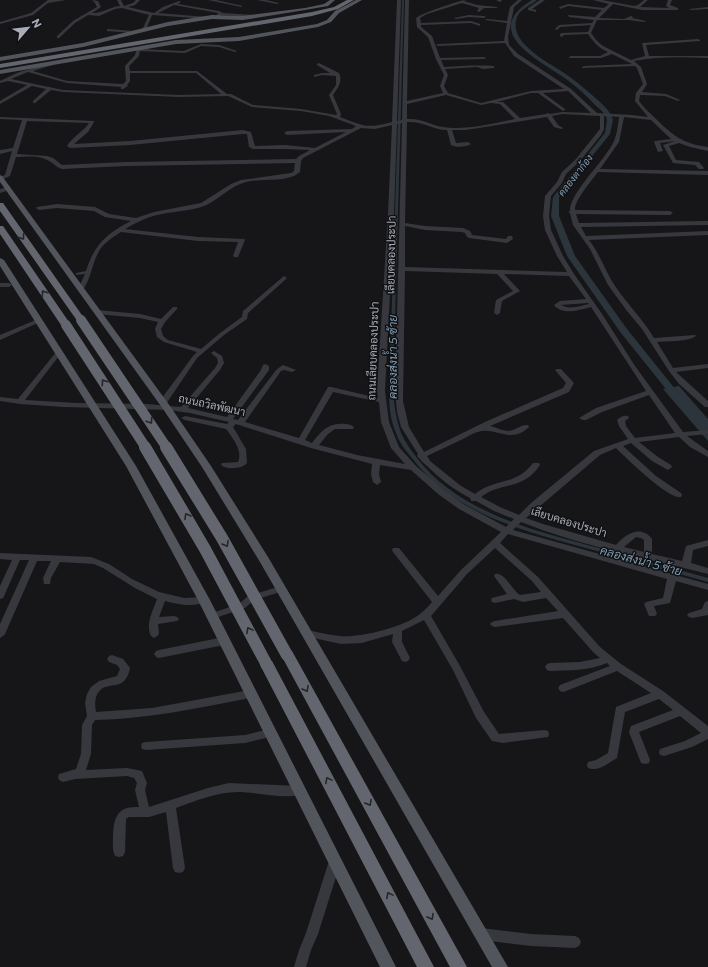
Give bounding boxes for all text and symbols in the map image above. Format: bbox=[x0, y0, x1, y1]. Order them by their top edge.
north arrow bbox=[8, 8, 48, 48]
text: N bbox=[30, 16, 45, 30]
water label: คลองตาก้อง bbox=[555, 152, 595, 198]
street label: เลียบคลองประปา bbox=[382, 216, 398, 294]
one-way arrow bbox=[17, 232, 24, 239]
one-way arrow bbox=[41, 290, 49, 297]
street label: ถนนเลียบคลองประปา bbox=[363, 301, 381, 401]
water label: คลองส่งน้ำ 5 ซ้าย bbox=[382, 315, 399, 399]
one-way arrow bbox=[101, 379, 109, 386]
street label: ถนนถวิลพัฒนา bbox=[177, 391, 247, 418]
one-way arrow bbox=[145, 417, 153, 424]
street label: เลียบคลองประปา bbox=[530, 503, 609, 539]
one-way arrow bbox=[184, 513, 191, 520]
water label: คลองส่งน้ำ 5 ซ้าย bbox=[599, 539, 685, 578]
one-way arrow bbox=[221, 540, 228, 547]
one-way arrow bbox=[246, 627, 254, 635]
one-way arrow bbox=[301, 685, 309, 692]
one-way arrow bbox=[325, 777, 333, 785]
one-way arrow bbox=[364, 799, 371, 806]
one-way arrow bbox=[386, 892, 393, 900]
one-way arrow bbox=[427, 913, 434, 920]

